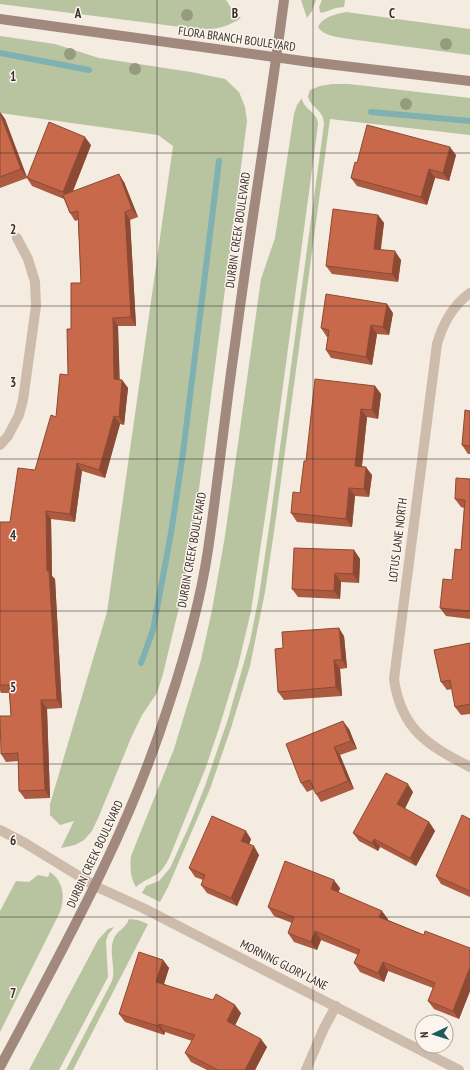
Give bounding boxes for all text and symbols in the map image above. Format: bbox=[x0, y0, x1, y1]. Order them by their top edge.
text: A bbox=[74, 5, 82, 22]
text: B bbox=[232, 5, 238, 22]
text: C bbox=[389, 5, 395, 22]
street label: FLORA BRANCH BOULEVARD bbox=[177, 23, 297, 54]
text: 1 bbox=[10, 68, 16, 85]
street label: DURBIN CREEK BOULEVARD bbox=[222, 171, 253, 289]
text: 2 bbox=[10, 221, 16, 238]
text: 3 bbox=[10, 374, 16, 391]
street label: DURBIN CREEK BOULEVARD bbox=[174, 491, 209, 609]
street label: LOTUS LANE NORTH bbox=[385, 497, 410, 583]
text: 4 bbox=[10, 527, 17, 544]
text: 5 bbox=[10, 679, 16, 696]
street label: DURBIN CREEK BOULEVARD bbox=[63, 798, 126, 910]
text: 6 bbox=[10, 832, 16, 849]
street label: MORNING GLORY LANE bbox=[238, 936, 331, 993]
text: 7 bbox=[10, 985, 16, 1002]
north arrow bbox=[414, 1014, 454, 1054]
text: N bbox=[417, 1031, 431, 1038]

